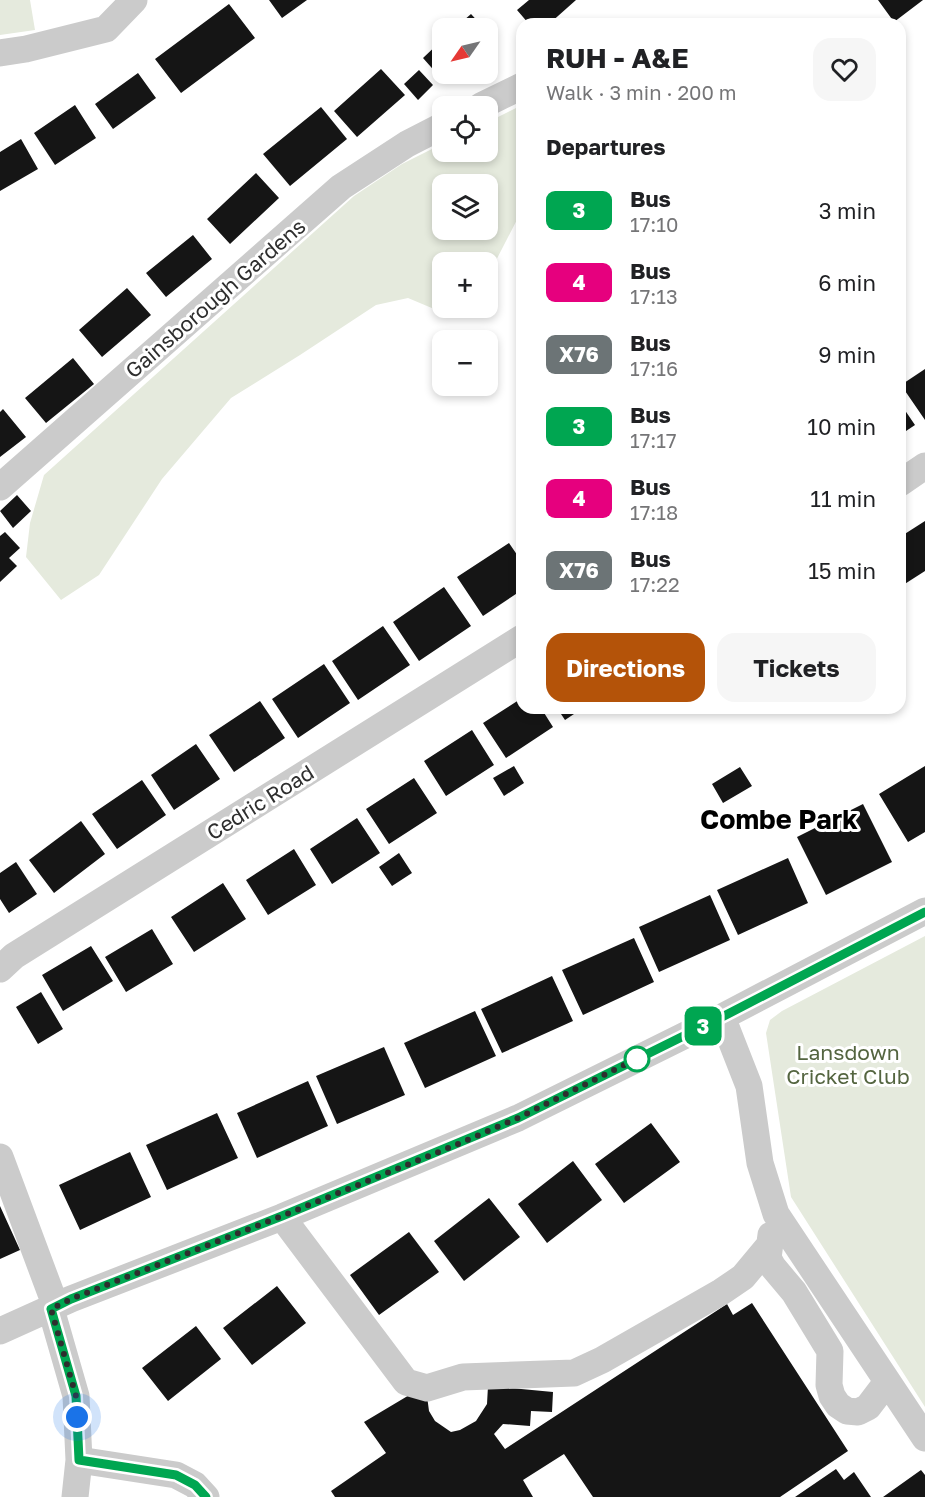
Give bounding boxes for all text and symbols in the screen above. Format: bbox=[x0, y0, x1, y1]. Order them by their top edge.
north arrow bbox=[432, 18, 498, 84]
map controls bbox=[432, 18, 498, 396]
button: heart bbox=[813, 38, 876, 101]
text: RUH - A&E bbox=[546, 41, 689, 74]
text: Walk · 3 min · 200 m bbox=[546, 80, 737, 104]
button: locate bbox=[432, 96, 498, 162]
text: Departures bbox=[546, 133, 665, 160]
button: layers bbox=[432, 174, 498, 240]
text: Bus bbox=[630, 185, 671, 212]
text: 3 bbox=[573, 197, 585, 223]
text: 3 min bbox=[819, 197, 876, 224]
text: 17:10 bbox=[630, 212, 678, 236]
street label: Gainsborough Gardens bbox=[120, 213, 310, 383]
button: + bbox=[432, 252, 498, 318]
text: Bus bbox=[630, 257, 671, 284]
text: 4 bbox=[572, 269, 586, 295]
text: 6 min bbox=[818, 269, 876, 296]
text: 17:13 bbox=[630, 284, 678, 308]
text: Bus bbox=[630, 329, 671, 356]
button: − bbox=[432, 330, 498, 396]
text: X76 bbox=[559, 341, 599, 367]
text: 9 min bbox=[818, 341, 876, 368]
text: 17:16 bbox=[630, 356, 678, 380]
text: Bus bbox=[630, 401, 671, 428]
text: 3 bbox=[573, 413, 585, 439]
text: 10 min bbox=[807, 413, 876, 440]
text: 17:17 bbox=[630, 428, 677, 452]
text: Bus bbox=[630, 473, 671, 500]
text: 4 bbox=[572, 485, 586, 511]
text: 11 min bbox=[810, 485, 876, 512]
text: 17:18 bbox=[630, 500, 678, 524]
text: Bus bbox=[630, 545, 671, 572]
text: X76 bbox=[559, 557, 599, 583]
text: 15 min bbox=[808, 557, 876, 584]
text: 17:22 bbox=[630, 572, 680, 596]
button: Directions bbox=[546, 633, 705, 702]
button: Tickets bbox=[717, 633, 876, 702]
street label: Cedric Road bbox=[202, 759, 318, 845]
district label: Combe Park bbox=[700, 803, 858, 835]
line badge: 3 bbox=[684, 1006, 722, 1046]
text: 3 bbox=[697, 1013, 709, 1039]
park label: Lansdown Cricket Club bbox=[786, 1039, 910, 1089]
unlabelled marker bbox=[624, 1046, 650, 1072]
your location bbox=[62, 1402, 92, 1432]

